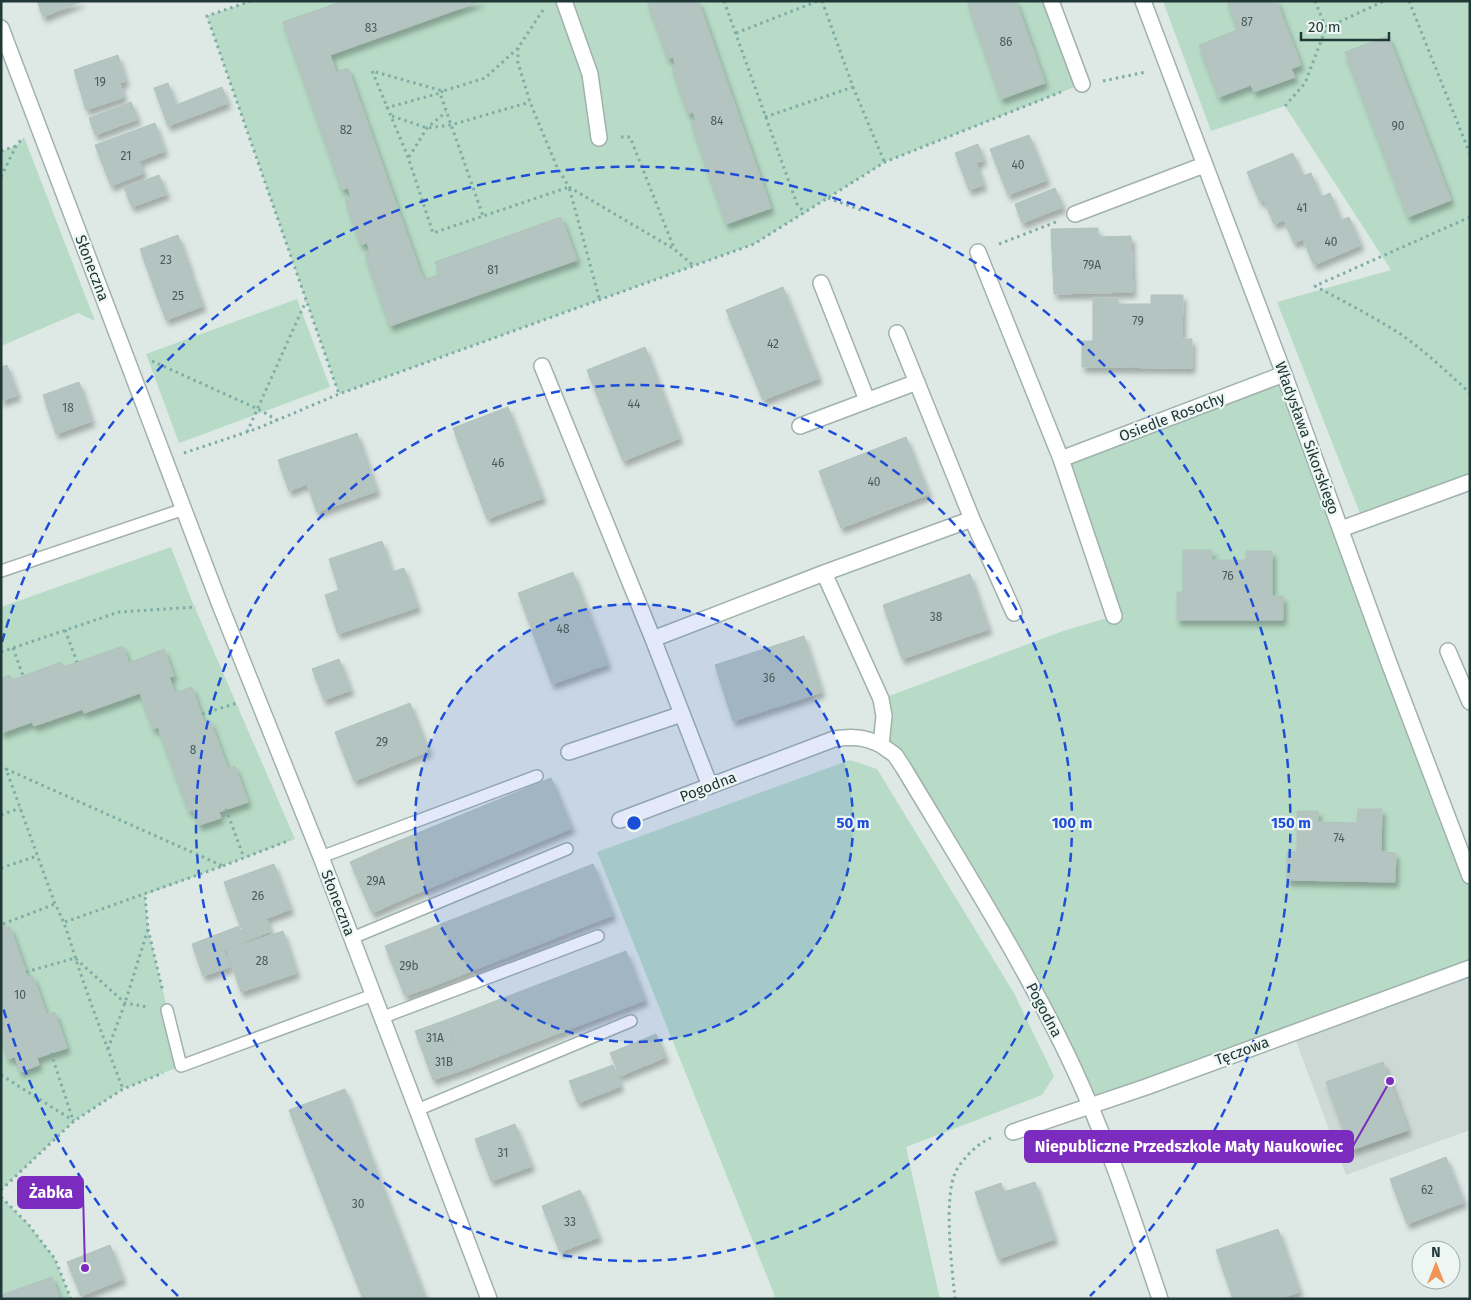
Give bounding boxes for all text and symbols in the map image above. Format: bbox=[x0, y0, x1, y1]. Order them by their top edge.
scale bar bbox=[1301, 10, 1388, 42]
house number: 87 bbox=[1241, 15, 1253, 29]
text: 20 m bbox=[1308, 18, 1341, 36]
house number: 83 bbox=[365, 21, 377, 35]
house number: 86 bbox=[999, 35, 1013, 49]
house number: 19 bbox=[94, 75, 106, 89]
house number: 84 bbox=[711, 114, 724, 128]
house number: 90 bbox=[1392, 119, 1405, 133]
house number: 82 bbox=[340, 123, 352, 137]
house number: 21 bbox=[121, 149, 131, 163]
house number: 40 bbox=[1011, 158, 1025, 172]
house number: 41 bbox=[1297, 201, 1307, 215]
street label: Słoneczna bbox=[71, 233, 113, 303]
house number: 40 bbox=[1324, 235, 1338, 249]
house number: 23 bbox=[160, 253, 172, 267]
house number: 79A bbox=[1083, 258, 1101, 272]
house number: 81 bbox=[487, 263, 499, 277]
house number: 25 bbox=[172, 289, 184, 303]
house number: 79 bbox=[1132, 314, 1144, 328]
house number: 42 bbox=[767, 337, 779, 351]
street label: Władysława Sikorskiego bbox=[1271, 359, 1343, 517]
street label: Osiedle Rosochy bbox=[1117, 388, 1228, 445]
house number: 44 bbox=[628, 397, 641, 411]
house number: 18 bbox=[62, 401, 74, 415]
house number: 46 bbox=[492, 456, 504, 470]
house number: 40 bbox=[867, 475, 881, 489]
house number: 76 bbox=[1222, 569, 1234, 583]
house number: 38 bbox=[930, 610, 943, 624]
house number: 48 bbox=[557, 622, 570, 636]
house number: 36 bbox=[763, 671, 775, 685]
house number: 29 bbox=[376, 735, 388, 749]
house number: 8 bbox=[190, 743, 197, 757]
street label: Pogodna bbox=[677, 768, 739, 806]
centre of rings bbox=[625, 814, 643, 832]
text: 50 m bbox=[836, 814, 870, 832]
text: 100 m bbox=[1052, 814, 1092, 832]
text: 150 m bbox=[1271, 814, 1311, 832]
house number: 74 bbox=[1333, 831, 1345, 845]
street label: Słoneczna bbox=[317, 868, 359, 938]
house number: 29A bbox=[367, 874, 386, 888]
house number: 26 bbox=[252, 889, 264, 903]
house number: 28 bbox=[256, 954, 269, 968]
house number: 29b bbox=[399, 959, 419, 973]
street label: Pogodna bbox=[1022, 980, 1066, 1040]
house number: 10 bbox=[14, 988, 26, 1002]
house number: 31A bbox=[426, 1031, 444, 1045]
street label: Tęczowa bbox=[1213, 1033, 1271, 1069]
house number: 31B bbox=[435, 1055, 453, 1069]
callout: Niepubliczne Przedszkole Mały Naukowiec bbox=[1025, 1131, 1353, 1162]
text: Niepubliczne Przedszkole Mały Naukowiec bbox=[1035, 1137, 1343, 1156]
house number: 31 bbox=[498, 1146, 508, 1160]
callout: Żabka bbox=[18, 1177, 83, 1208]
text: Żabka bbox=[29, 1183, 73, 1202]
house number: 62 bbox=[1421, 1183, 1433, 1197]
house number: 30 bbox=[352, 1197, 365, 1211]
house number: 33 bbox=[564, 1215, 576, 1229]
north arrow bbox=[1411, 1240, 1461, 1290]
text: N bbox=[1431, 1244, 1441, 1261]

